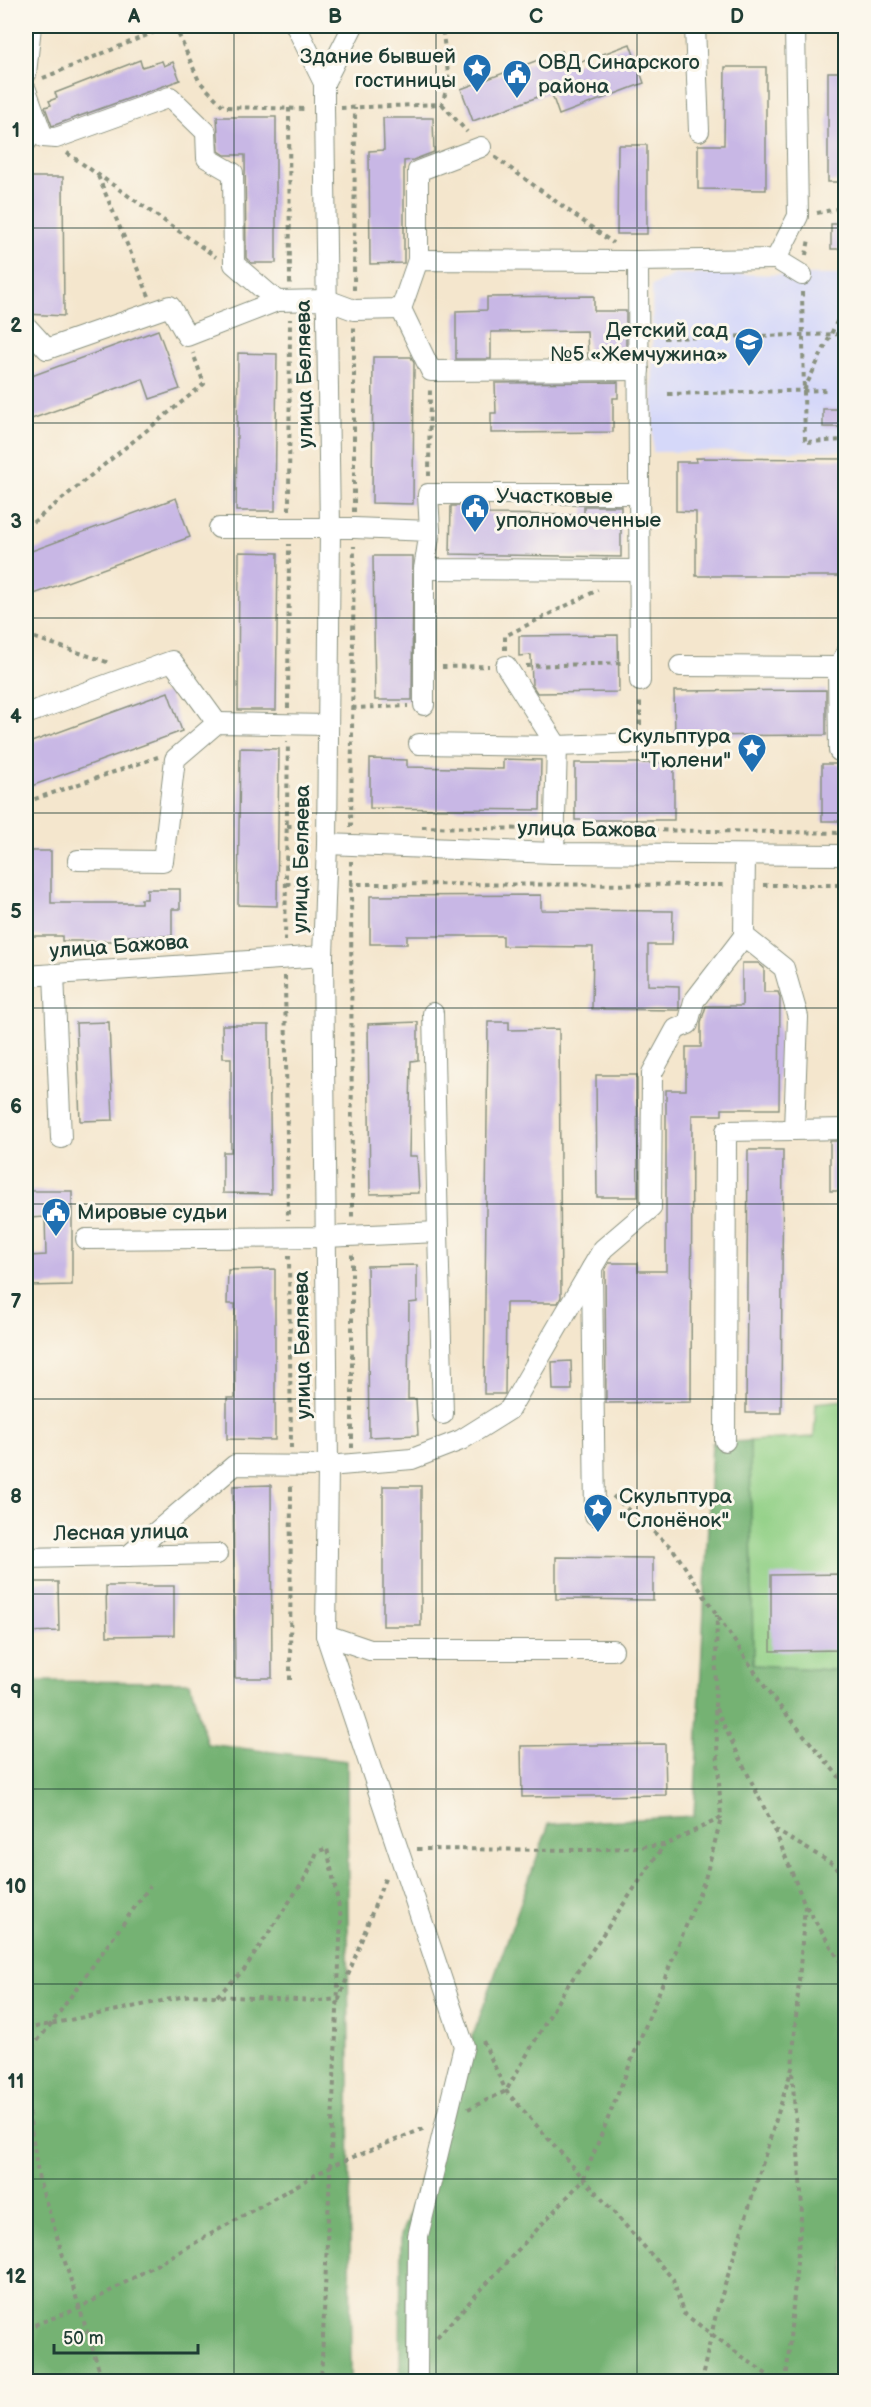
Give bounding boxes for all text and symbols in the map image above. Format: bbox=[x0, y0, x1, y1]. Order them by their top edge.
text: A bbox=[127, 5, 141, 29]
text: B bbox=[328, 5, 342, 29]
text: C bbox=[529, 5, 543, 29]
text: D bbox=[730, 5, 744, 29]
place label: Здание бывшей гостиницы bbox=[300, 44, 456, 93]
place label: ОВД Синарского района bbox=[538, 50, 700, 99]
place icon: Здание бывшей гостиницы bbox=[461, 52, 493, 94]
public building icon: ОВД Синарского района bbox=[501, 58, 533, 100]
text: 1 bbox=[12, 119, 20, 143]
street label: улица Беляева bbox=[291, 299, 318, 449]
text: 2 bbox=[10, 314, 22, 338]
place label: Детский сад №5 «Жемчужина» bbox=[550, 318, 728, 367]
school or university icon: Детский сад №5 «Жемчужина» bbox=[733, 326, 765, 368]
place label: Участковые уполномоченные bbox=[496, 484, 662, 533]
public building icon: Участковые уполномоченные bbox=[459, 492, 491, 534]
text: 3 bbox=[10, 510, 22, 534]
text: 4 bbox=[10, 705, 22, 729]
place label: Скульптура "Тюлени" bbox=[618, 724, 732, 773]
place icon: Скульптура "Тюлени" bbox=[736, 732, 768, 774]
street label: улица Беляева bbox=[288, 784, 315, 934]
street label: улица Бажова bbox=[517, 816, 657, 843]
text: 5 bbox=[10, 900, 22, 924]
street label: улица Бажова bbox=[49, 929, 190, 964]
text: 6 bbox=[10, 1095, 22, 1119]
public building icon: Мировые судьи bbox=[40, 1196, 72, 1238]
place label: Мировые судьи bbox=[77, 1200, 227, 1225]
street label: улица Беляева bbox=[289, 1270, 316, 1420]
text: 7 bbox=[10, 1290, 22, 1314]
place label: Скульптура "Слонёнок" bbox=[619, 1484, 733, 1533]
text: 8 bbox=[10, 1485, 22, 1509]
place icon: Скульптура "Слонёнок" bbox=[582, 1492, 614, 1534]
street label: Лесная улица bbox=[52, 1519, 189, 1546]
text: 9 bbox=[10, 1680, 22, 1704]
text: 10 bbox=[6, 1875, 26, 1899]
text: 11 bbox=[8, 2070, 24, 2094]
text: 12 bbox=[6, 2265, 26, 2289]
scale bar bbox=[54, 2317, 198, 2355]
text: 50 m bbox=[63, 2328, 104, 2349]

